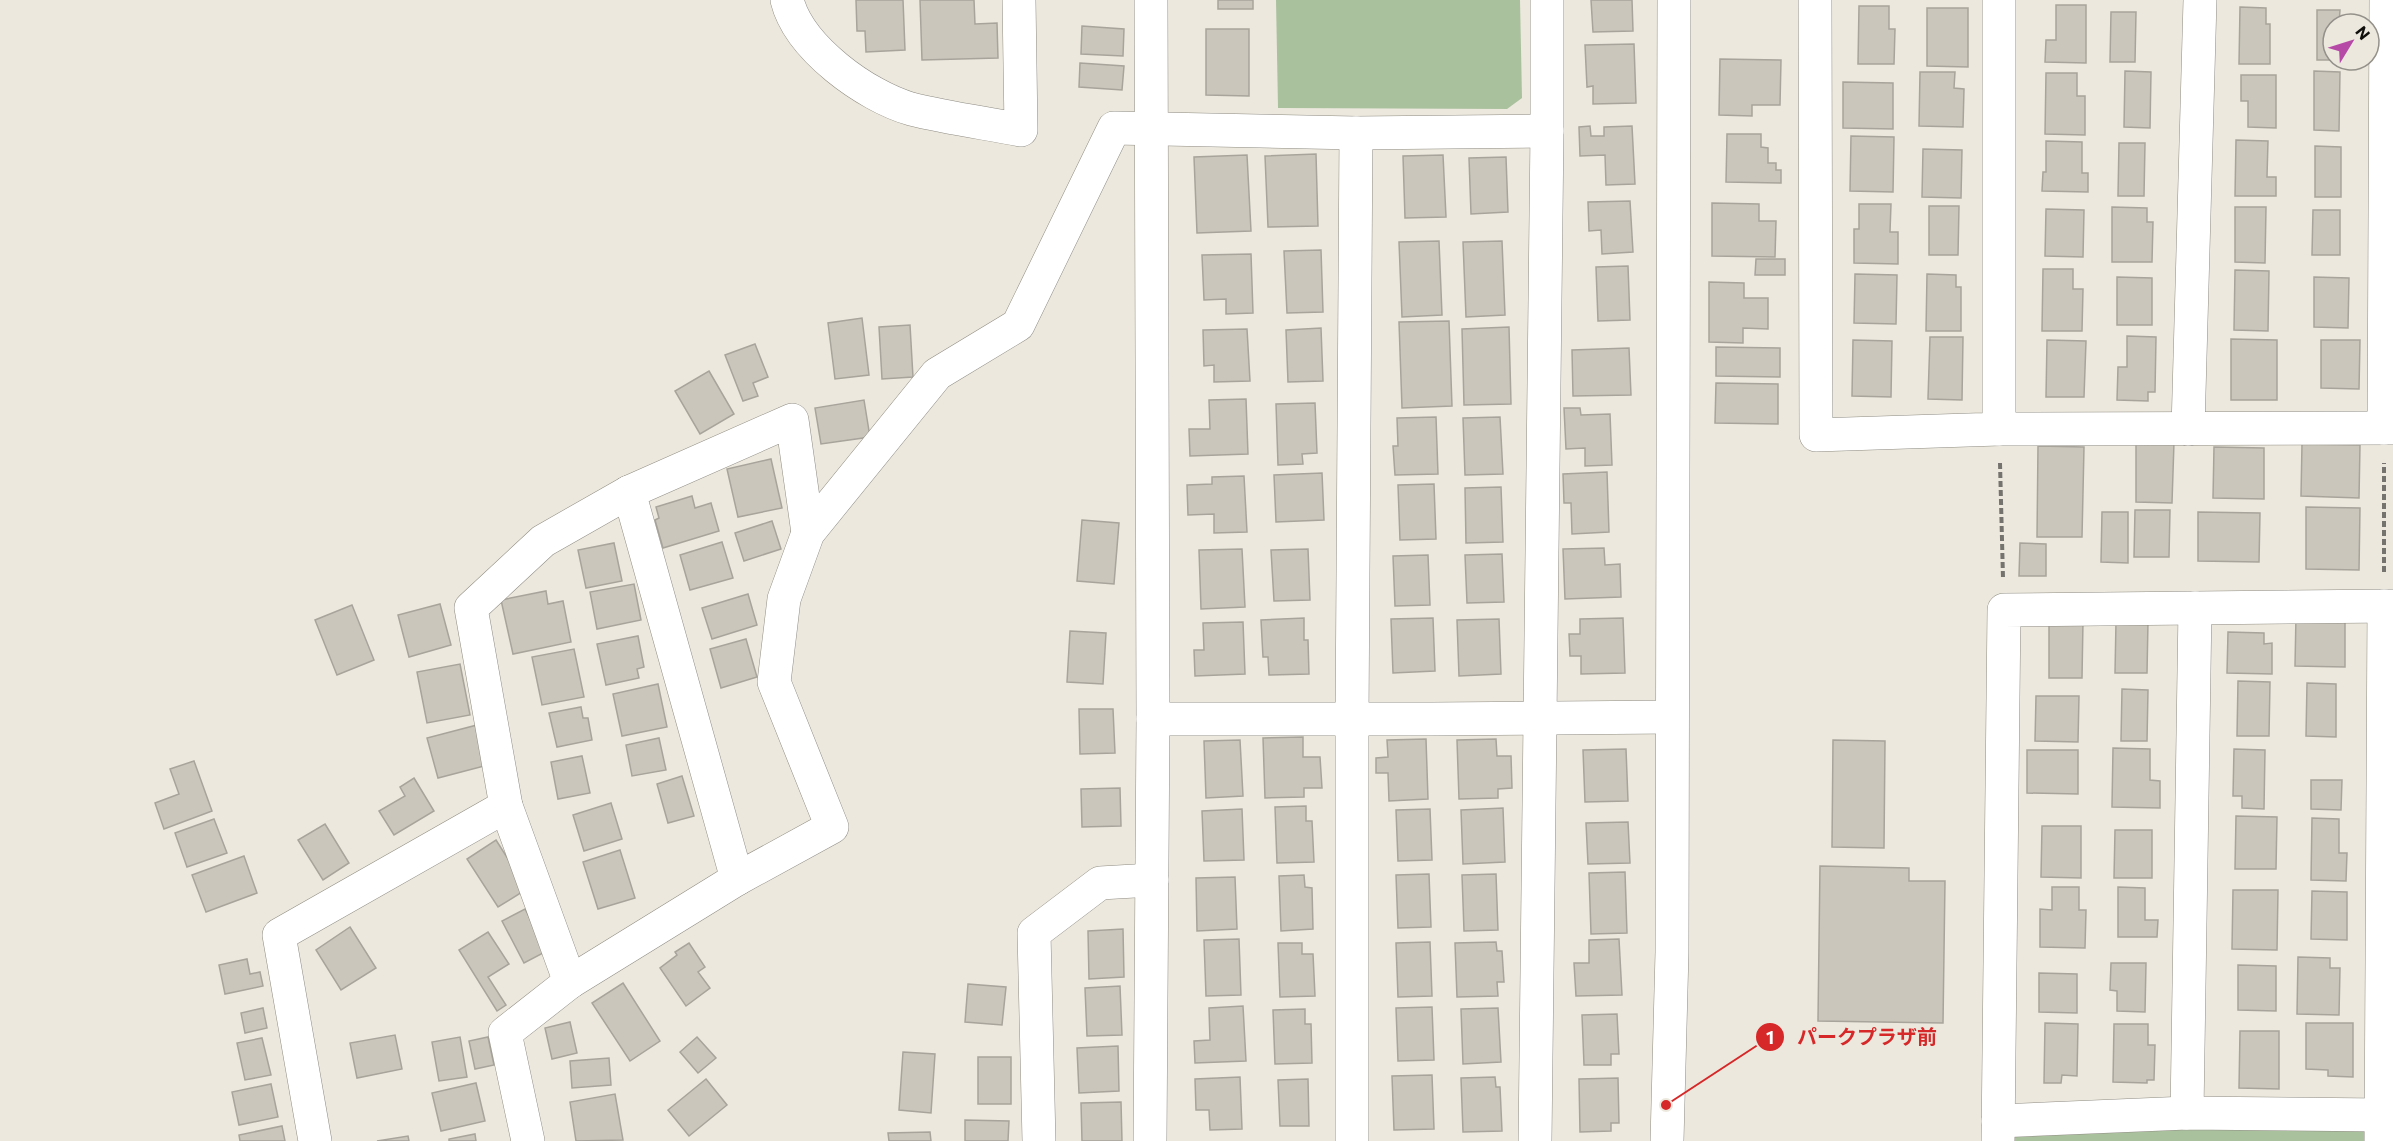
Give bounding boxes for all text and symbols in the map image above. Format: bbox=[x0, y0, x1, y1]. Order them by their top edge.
north arrow bbox=[2321, 12, 2381, 72]
text: N bbox=[2352, 22, 2374, 43]
callout: パークプラザ前 bbox=[1755, 1018, 1949, 1056]
text: パークプラザ前 bbox=[1797, 1024, 1937, 1048]
text: 1 bbox=[1766, 1026, 1774, 1048]

